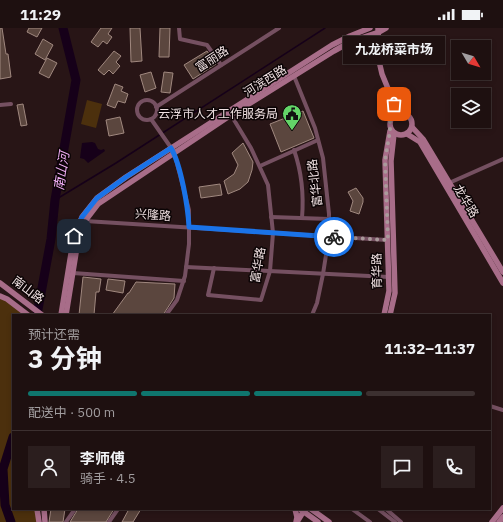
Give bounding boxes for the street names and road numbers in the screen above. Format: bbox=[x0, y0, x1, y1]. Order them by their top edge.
street label: 富丽路 bbox=[193, 42, 231, 75]
street label: 河滨西路 bbox=[240, 61, 289, 100]
street label: 富华北路 bbox=[304, 158, 325, 208]
street label: 龙华路 bbox=[451, 181, 482, 220]
street label: 兴隆路 bbox=[135, 206, 172, 223]
street label: 富华路 bbox=[247, 246, 268, 284]
street label: 育华路 bbox=[369, 253, 384, 289]
street label: 南山路 bbox=[9, 273, 47, 306]

